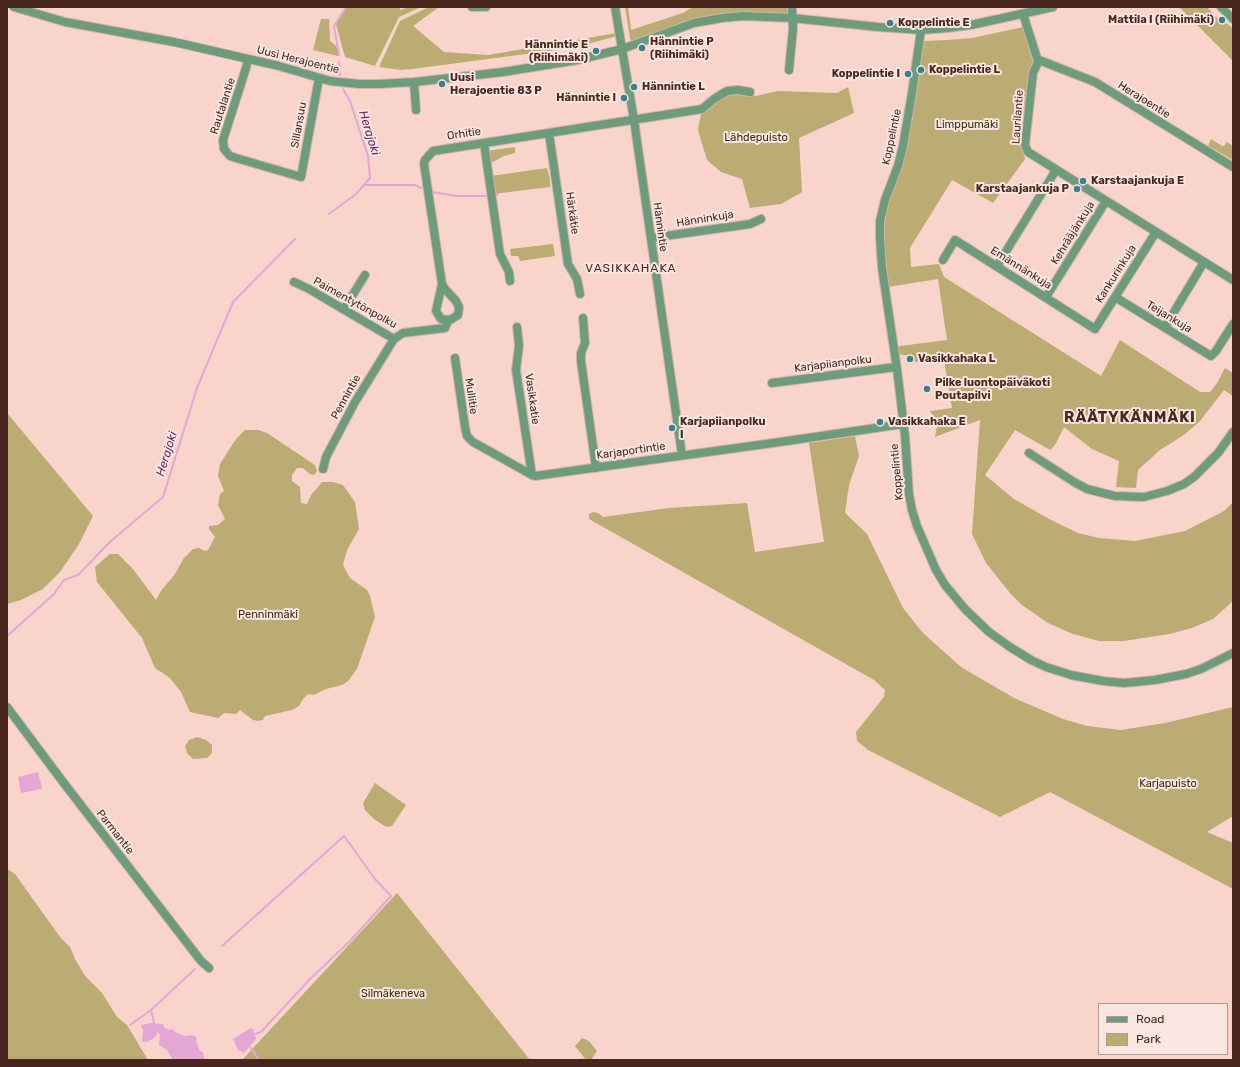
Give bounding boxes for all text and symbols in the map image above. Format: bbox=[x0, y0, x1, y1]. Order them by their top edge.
place label: Mattila I (Riihimäki) bbox=[1108, 13, 1214, 27]
marker: Mattila I (Riihimäki) bbox=[1217, 15, 1227, 25]
place label: Koppelintie E bbox=[898, 16, 970, 30]
marker: Koppelintie E bbox=[885, 18, 895, 28]
place label: Hännintie P (Riihimäki) bbox=[650, 35, 714, 61]
place label: Hännintie E (Riihimäki) bbox=[525, 38, 588, 64]
street label: Uusi Herajoentie bbox=[255, 43, 341, 77]
marker: Hännintie P (Riihimäki) bbox=[637, 43, 647, 53]
marker: Hännintie E (Riihimäki) bbox=[591, 46, 601, 56]
place label: Koppelintie L bbox=[929, 63, 1000, 77]
marker: Koppelintie L bbox=[916, 65, 926, 75]
place label: Koppelintie I bbox=[832, 67, 900, 81]
marker: Koppelintie I bbox=[903, 69, 913, 79]
place label: Uusi Herajoentie 83 P bbox=[450, 71, 542, 97]
street label: Rautalantie bbox=[208, 76, 238, 136]
marker: Uusi Herajoentie 83 P bbox=[437, 79, 447, 89]
street label: Herajoentie bbox=[1115, 79, 1173, 121]
place label: Hännintie L bbox=[642, 80, 705, 94]
marker: Hännintie L bbox=[629, 82, 639, 92]
street label: Laurilantie bbox=[1010, 90, 1026, 144]
place label: Hännintie I bbox=[556, 91, 616, 105]
marker: Hännintie I bbox=[619, 93, 629, 103]
street label: Sillansuu bbox=[288, 101, 310, 149]
street label: Koppelintie bbox=[880, 108, 904, 166]
water label: Herajoki bbox=[355, 109, 383, 157]
park label: Limppumäki bbox=[936, 118, 998, 132]
street label: Orhitie bbox=[446, 125, 482, 143]
park label: Lähdepuisto bbox=[724, 131, 788, 145]
place label: Karstaajankuja E bbox=[1091, 174, 1184, 188]
marker: Karstaajankuja E bbox=[1078, 176, 1088, 186]
place label: Karstaajankuja P bbox=[976, 182, 1069, 196]
marker: Karstaajankuja P bbox=[1072, 184, 1082, 194]
street label: Härkätie bbox=[562, 191, 582, 235]
street label: Kehrääjänkuja bbox=[1048, 199, 1098, 267]
street label: Hännintie bbox=[650, 202, 670, 252]
street label: Hänninkuja bbox=[675, 208, 735, 230]
street label: Kankurinkuja bbox=[1093, 242, 1139, 306]
street label: Emännänkuja bbox=[988, 244, 1054, 292]
district label: VASIKKAHAKA bbox=[585, 262, 677, 276]
street label: Paimentytönpolku bbox=[311, 275, 399, 331]
street label: Teijankuja bbox=[1144, 298, 1194, 336]
place label: Vasikkahaka L bbox=[918, 352, 995, 366]
street label: Karjapiianpolku bbox=[793, 353, 873, 375]
marker: Vasikkahaka L bbox=[905, 354, 915, 364]
street label: Pennintie bbox=[328, 372, 364, 422]
street label: Vasikkatie bbox=[522, 373, 542, 425]
place label: Pilke luontopäiväkoti Poutapilvi bbox=[935, 376, 1050, 402]
street label: Mullitie bbox=[462, 377, 480, 415]
marker: Pilke luontopäiväkoti Poutapilvi bbox=[922, 384, 932, 394]
district label: RÄÄTYKÄNMÄKI bbox=[1064, 409, 1196, 427]
place label: Karjapiianpolku I bbox=[680, 415, 766, 441]
place label: Vasikkahaka E bbox=[888, 415, 966, 429]
marker: Vasikkahaka E bbox=[875, 417, 885, 427]
marker: Karjapiianpolku I bbox=[667, 423, 677, 433]
water label: Herajoki bbox=[153, 430, 181, 478]
street label: Karjaportintie bbox=[596, 440, 666, 462]
street label: Koppelintie bbox=[888, 443, 906, 501]
park label: Penninmäki bbox=[238, 608, 298, 622]
park label: Karjapuisto bbox=[1139, 777, 1197, 791]
street label: Parmantie bbox=[94, 807, 136, 857]
park label: Silmäkeneva bbox=[361, 987, 425, 1001]
legend bbox=[1098, 1003, 1228, 1055]
text: Road bbox=[1136, 1012, 1164, 1026]
text: Park bbox=[1136, 1032, 1161, 1046]

